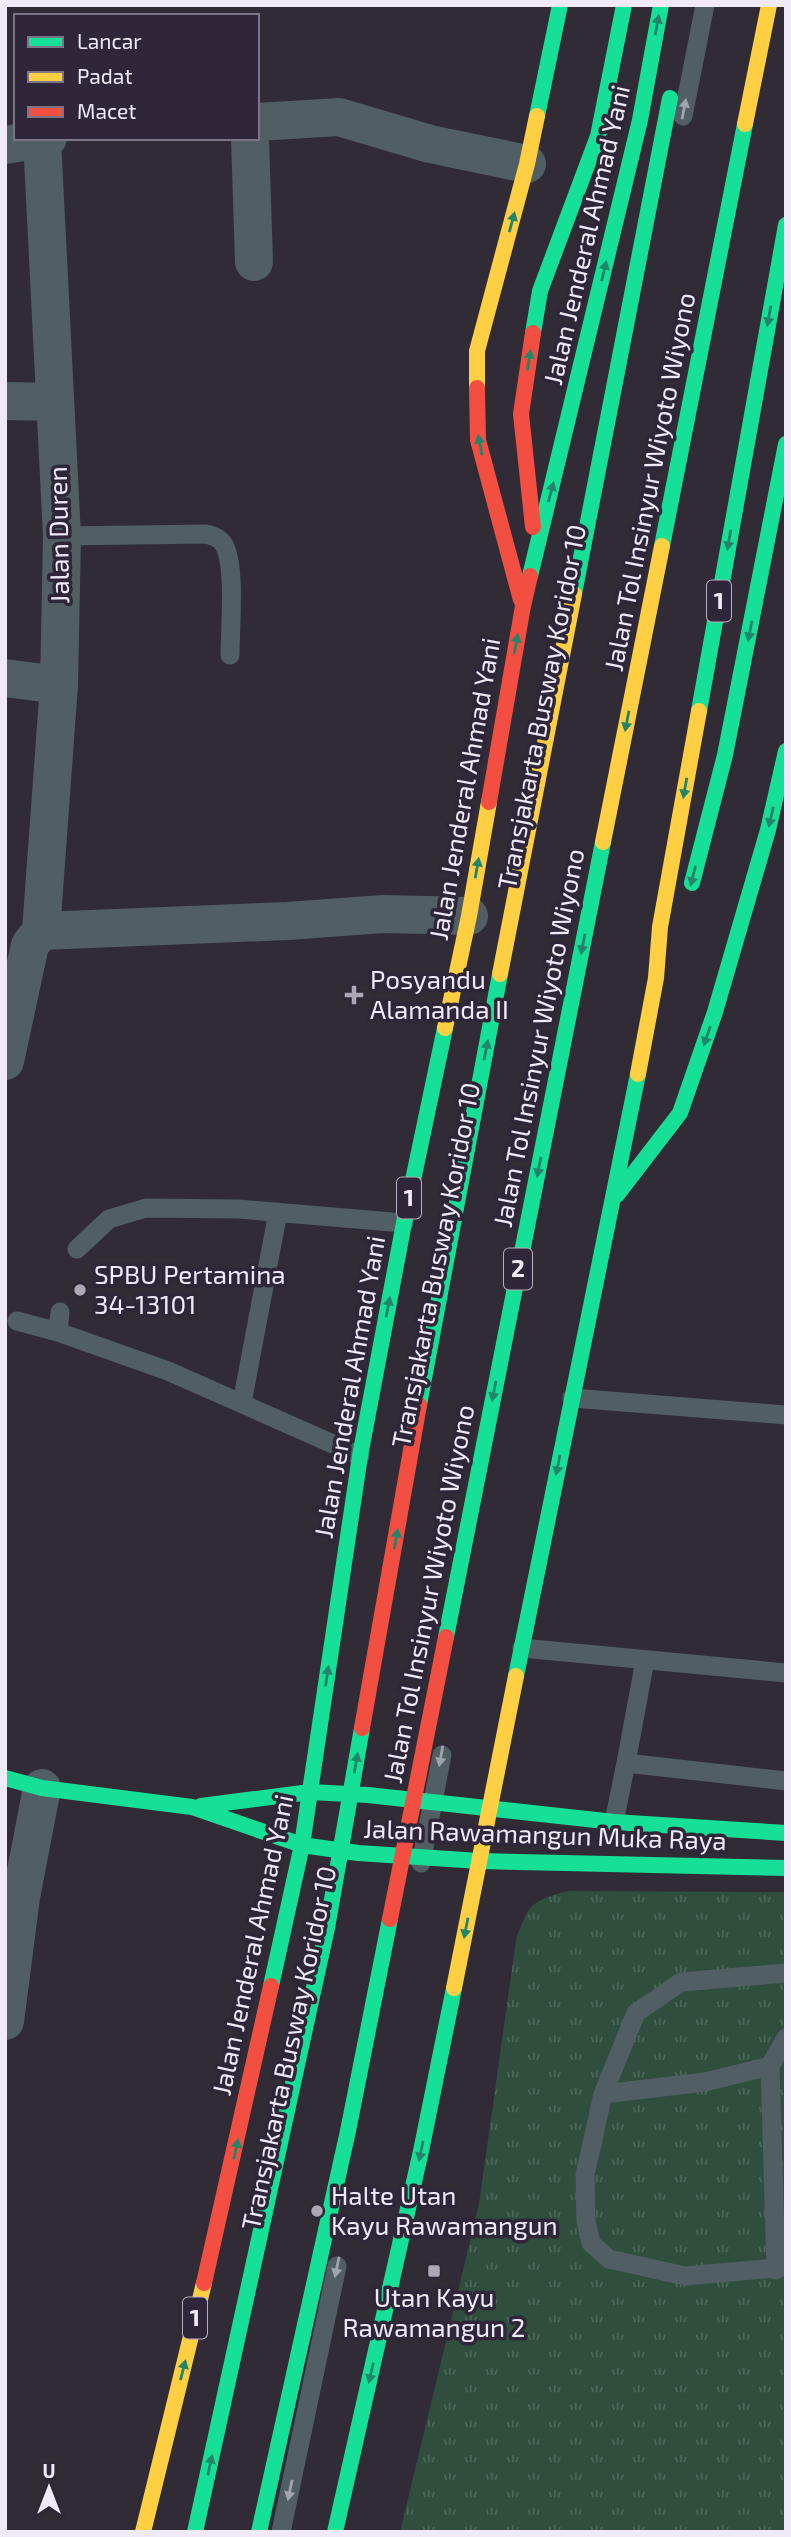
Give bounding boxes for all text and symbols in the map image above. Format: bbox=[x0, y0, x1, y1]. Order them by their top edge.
legend bbox=[14, 14, 259, 140]
one-way arrow bbox=[652, 14, 663, 36]
text: Lancar bbox=[77, 28, 142, 53]
text: Padat bbox=[77, 63, 132, 88]
street label: Jalan Jenderal Ahmad Yani bbox=[536, 82, 635, 388]
text: Macet bbox=[77, 98, 136, 123]
one-way arrow bbox=[679, 98, 690, 120]
one-way arrow bbox=[507, 212, 517, 233]
one-way arrow bbox=[599, 260, 610, 282]
street label: Jalan Tol Insinyur Wiyoto Wiyono bbox=[597, 290, 700, 674]
one-way arrow bbox=[764, 305, 775, 327]
one-way arrow bbox=[524, 349, 535, 371]
one-way arrow bbox=[475, 434, 486, 456]
street label: Jalan Duren bbox=[41, 466, 74, 604]
one-way arrow bbox=[546, 481, 556, 502]
street label: Transjakarta Busway Koridor 10 bbox=[490, 522, 591, 892]
one-way arrow bbox=[724, 529, 735, 551]
road number: 1 bbox=[707, 580, 731, 622]
one-way arrow bbox=[744, 620, 755, 642]
one-way arrow bbox=[511, 633, 522, 655]
street label: Jalan Jenderal Ahmad Yani bbox=[422, 635, 505, 942]
one-way arrow bbox=[622, 710, 633, 732]
one-way arrow bbox=[679, 777, 690, 799]
one-way arrow bbox=[765, 806, 776, 828]
street label: Jalan Tol Insinyur Wiyoto Wiyono bbox=[486, 846, 589, 1230]
one-way arrow bbox=[472, 857, 483, 879]
one-way arrow bbox=[687, 866, 698, 888]
one-way arrow bbox=[577, 933, 588, 955]
place label: Posyandu Alamanda II bbox=[370, 963, 509, 1024]
marker: Posyandu Alamanda II bbox=[344, 985, 364, 1005]
one-way arrow bbox=[701, 1025, 712, 1046]
one-way arrow bbox=[481, 1039, 492, 1061]
street label: Transjakarta Busway Koridor 10 bbox=[384, 1080, 485, 1450]
one-way arrow bbox=[533, 1156, 544, 1178]
road number: 1 bbox=[397, 1178, 421, 1218]
street label: Jalan Jenderal Ahmad Yani bbox=[307, 1233, 390, 1540]
road number: 2 bbox=[504, 1248, 532, 1289]
place label: SPBU Pertamina 34-13101 bbox=[94, 1258, 286, 1319]
marker: SPBU Pertamina 34-13101 bbox=[72, 1282, 88, 1298]
one-way arrow bbox=[383, 1296, 394, 1318]
one-way arrow bbox=[489, 1380, 500, 1402]
street label: Jalan Tol Insinyur Wiyoto Wiyono bbox=[376, 1402, 479, 1786]
one-way arrow bbox=[553, 1454, 564, 1476]
one-way arrow bbox=[391, 1528, 402, 1550]
one-way arrow bbox=[322, 1665, 333, 1687]
one-way arrow bbox=[436, 1745, 447, 1767]
one-way arrow bbox=[351, 1752, 362, 1774]
street label: Jalan Jenderal Ahmad Yani bbox=[204, 1791, 299, 2098]
street label: Jalan Rawamangun Muka Raya bbox=[363, 1812, 727, 1855]
street label: Transjakarta Busway Koridor 10 bbox=[234, 1863, 341, 2232]
one-way arrow bbox=[460, 1917, 471, 1939]
one-way arrow bbox=[230, 2138, 241, 2160]
one-way arrow bbox=[416, 2140, 427, 2162]
place label: Halte Utan Kayu Rawamangun bbox=[331, 2179, 558, 2240]
marker: Halte Utan Kayu Rawamangun bbox=[309, 2203, 325, 2219]
one-way arrow bbox=[332, 2256, 343, 2278]
marker: Utan Kayu Rawamangun 2 bbox=[426, 2263, 442, 2279]
place label: Utan Kayu Rawamangun 2 bbox=[343, 2281, 525, 2342]
road number: 1 bbox=[183, 2298, 207, 2339]
one-way arrow bbox=[178, 2359, 189, 2381]
one-way arrow bbox=[366, 2362, 377, 2384]
north arrow bbox=[14, 2453, 84, 2523]
one-way arrow bbox=[204, 2454, 215, 2476]
text: U bbox=[42, 2459, 56, 2482]
one-way arrow bbox=[284, 2479, 295, 2501]

